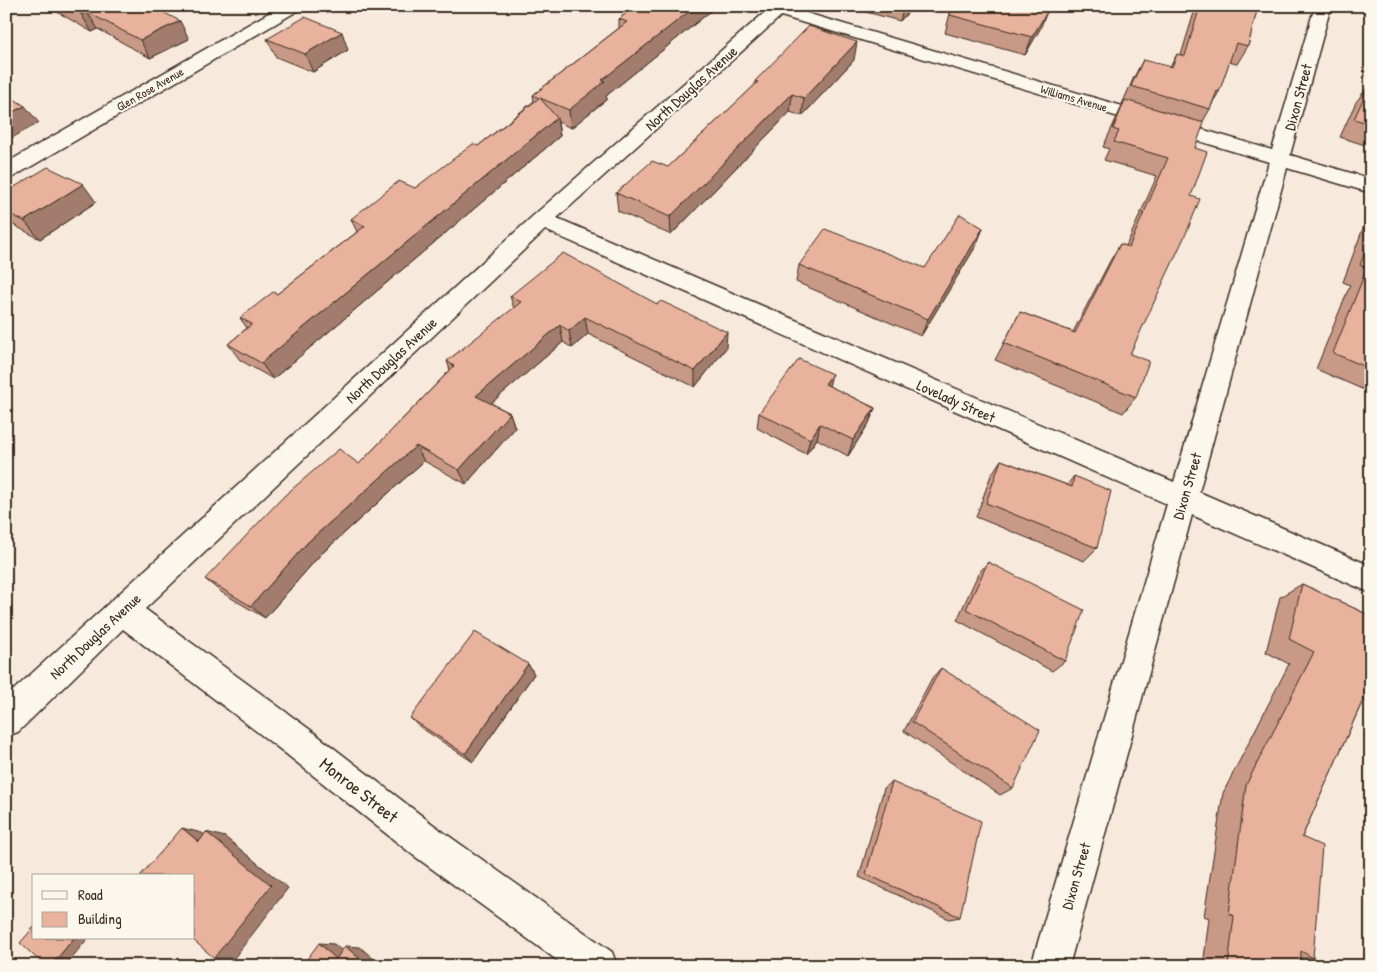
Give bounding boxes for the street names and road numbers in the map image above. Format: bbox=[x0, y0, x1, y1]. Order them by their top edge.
street label: North Douglas Avenue bbox=[640, 41, 742, 135]
street label: Dixon Street bbox=[1279, 60, 1317, 133]
street label: Glen Rose Avenue bbox=[113, 63, 187, 115]
street label: Williams Avenue bbox=[1039, 80, 1110, 116]
street label: North Douglas Avenue bbox=[341, 312, 441, 408]
street label: Lovelady Street bbox=[913, 374, 999, 428]
street label: Dixon Street bbox=[1167, 449, 1207, 522]
street label: North Douglas Avenue bbox=[45, 588, 145, 684]
street label: Monroe Street bbox=[314, 751, 404, 829]
street label: Dixon Street bbox=[1056, 839, 1096, 912]

